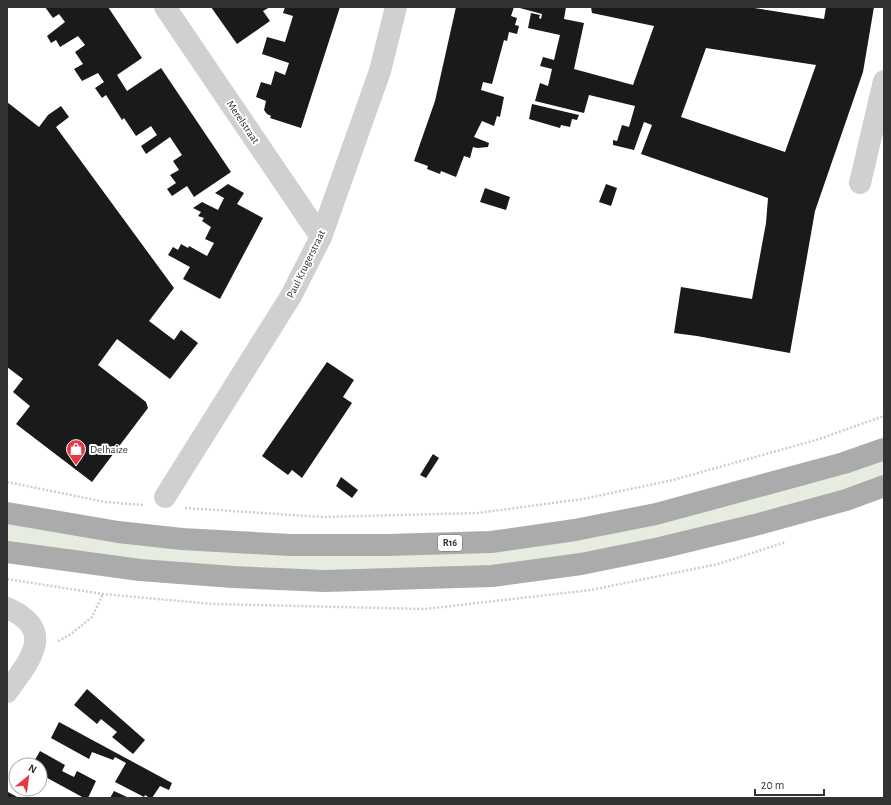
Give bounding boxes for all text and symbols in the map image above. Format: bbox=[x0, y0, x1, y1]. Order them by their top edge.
street label: Merelstraat bbox=[225, 98, 262, 146]
street label: Paul Krugerstraat bbox=[285, 228, 327, 300]
shop icon: Delhaize bbox=[65, 438, 87, 466]
place label: Delhaize bbox=[90, 444, 128, 455]
road number: R16 bbox=[438, 535, 462, 551]
north arrow bbox=[8, 757, 48, 797]
text: N bbox=[27, 762, 39, 775]
scale bar bbox=[755, 771, 824, 797]
text: 20 m bbox=[761, 779, 784, 791]

